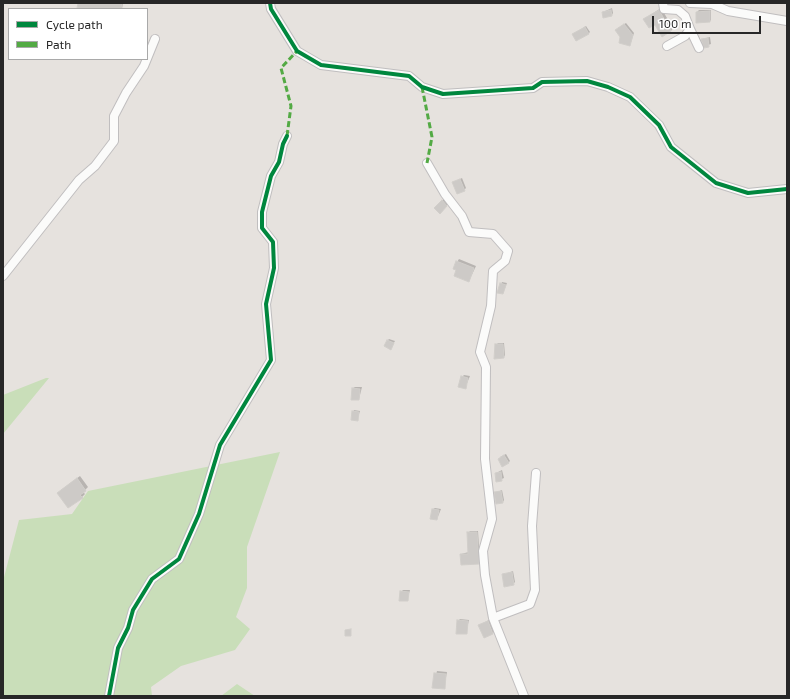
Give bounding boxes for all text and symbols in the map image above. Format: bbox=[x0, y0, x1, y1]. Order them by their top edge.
legend bbox=[8, 8, 148, 60]
scale bar bbox=[654, 8, 763, 34]
text: 100 m bbox=[659, 16, 691, 30]
text: Cycle path bbox=[46, 17, 103, 31]
text: Path bbox=[46, 37, 71, 51]

